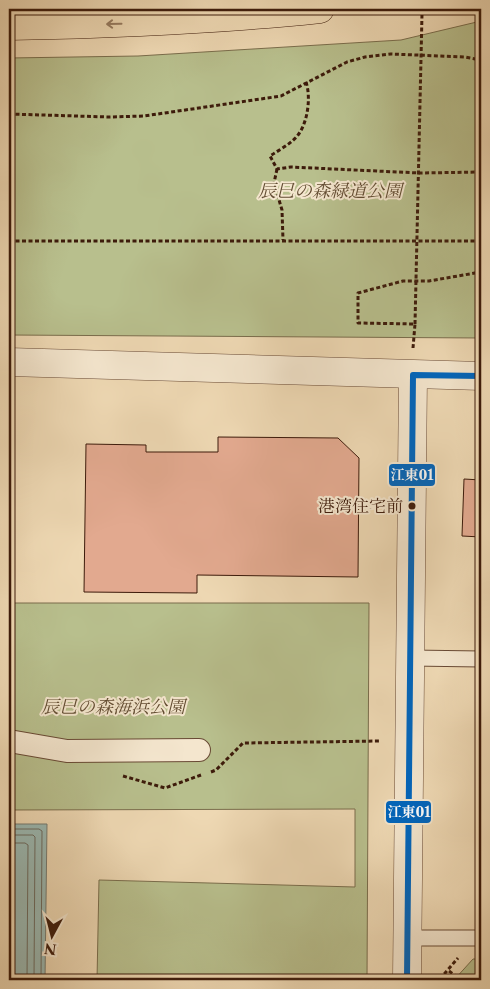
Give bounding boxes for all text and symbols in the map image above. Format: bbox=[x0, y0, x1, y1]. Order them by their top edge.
one-way arrow bbox=[107, 19, 123, 29]
park label: 辰巳の森緑道公園 bbox=[258, 180, 405, 202]
line badge: 江東01 bbox=[388, 463, 436, 487]
text: 江東01 bbox=[390, 466, 434, 484]
place label: 港湾住宅前 bbox=[318, 496, 403, 516]
marker: 港湾住宅前 bbox=[407, 501, 417, 511]
park label: 辰巳の森海浜公園 bbox=[41, 696, 188, 718]
line badge: 江東01 bbox=[385, 800, 432, 824]
text: 江東01 bbox=[387, 803, 431, 821]
north arrow bbox=[28, 912, 78, 962]
text: N bbox=[43, 939, 58, 959]

